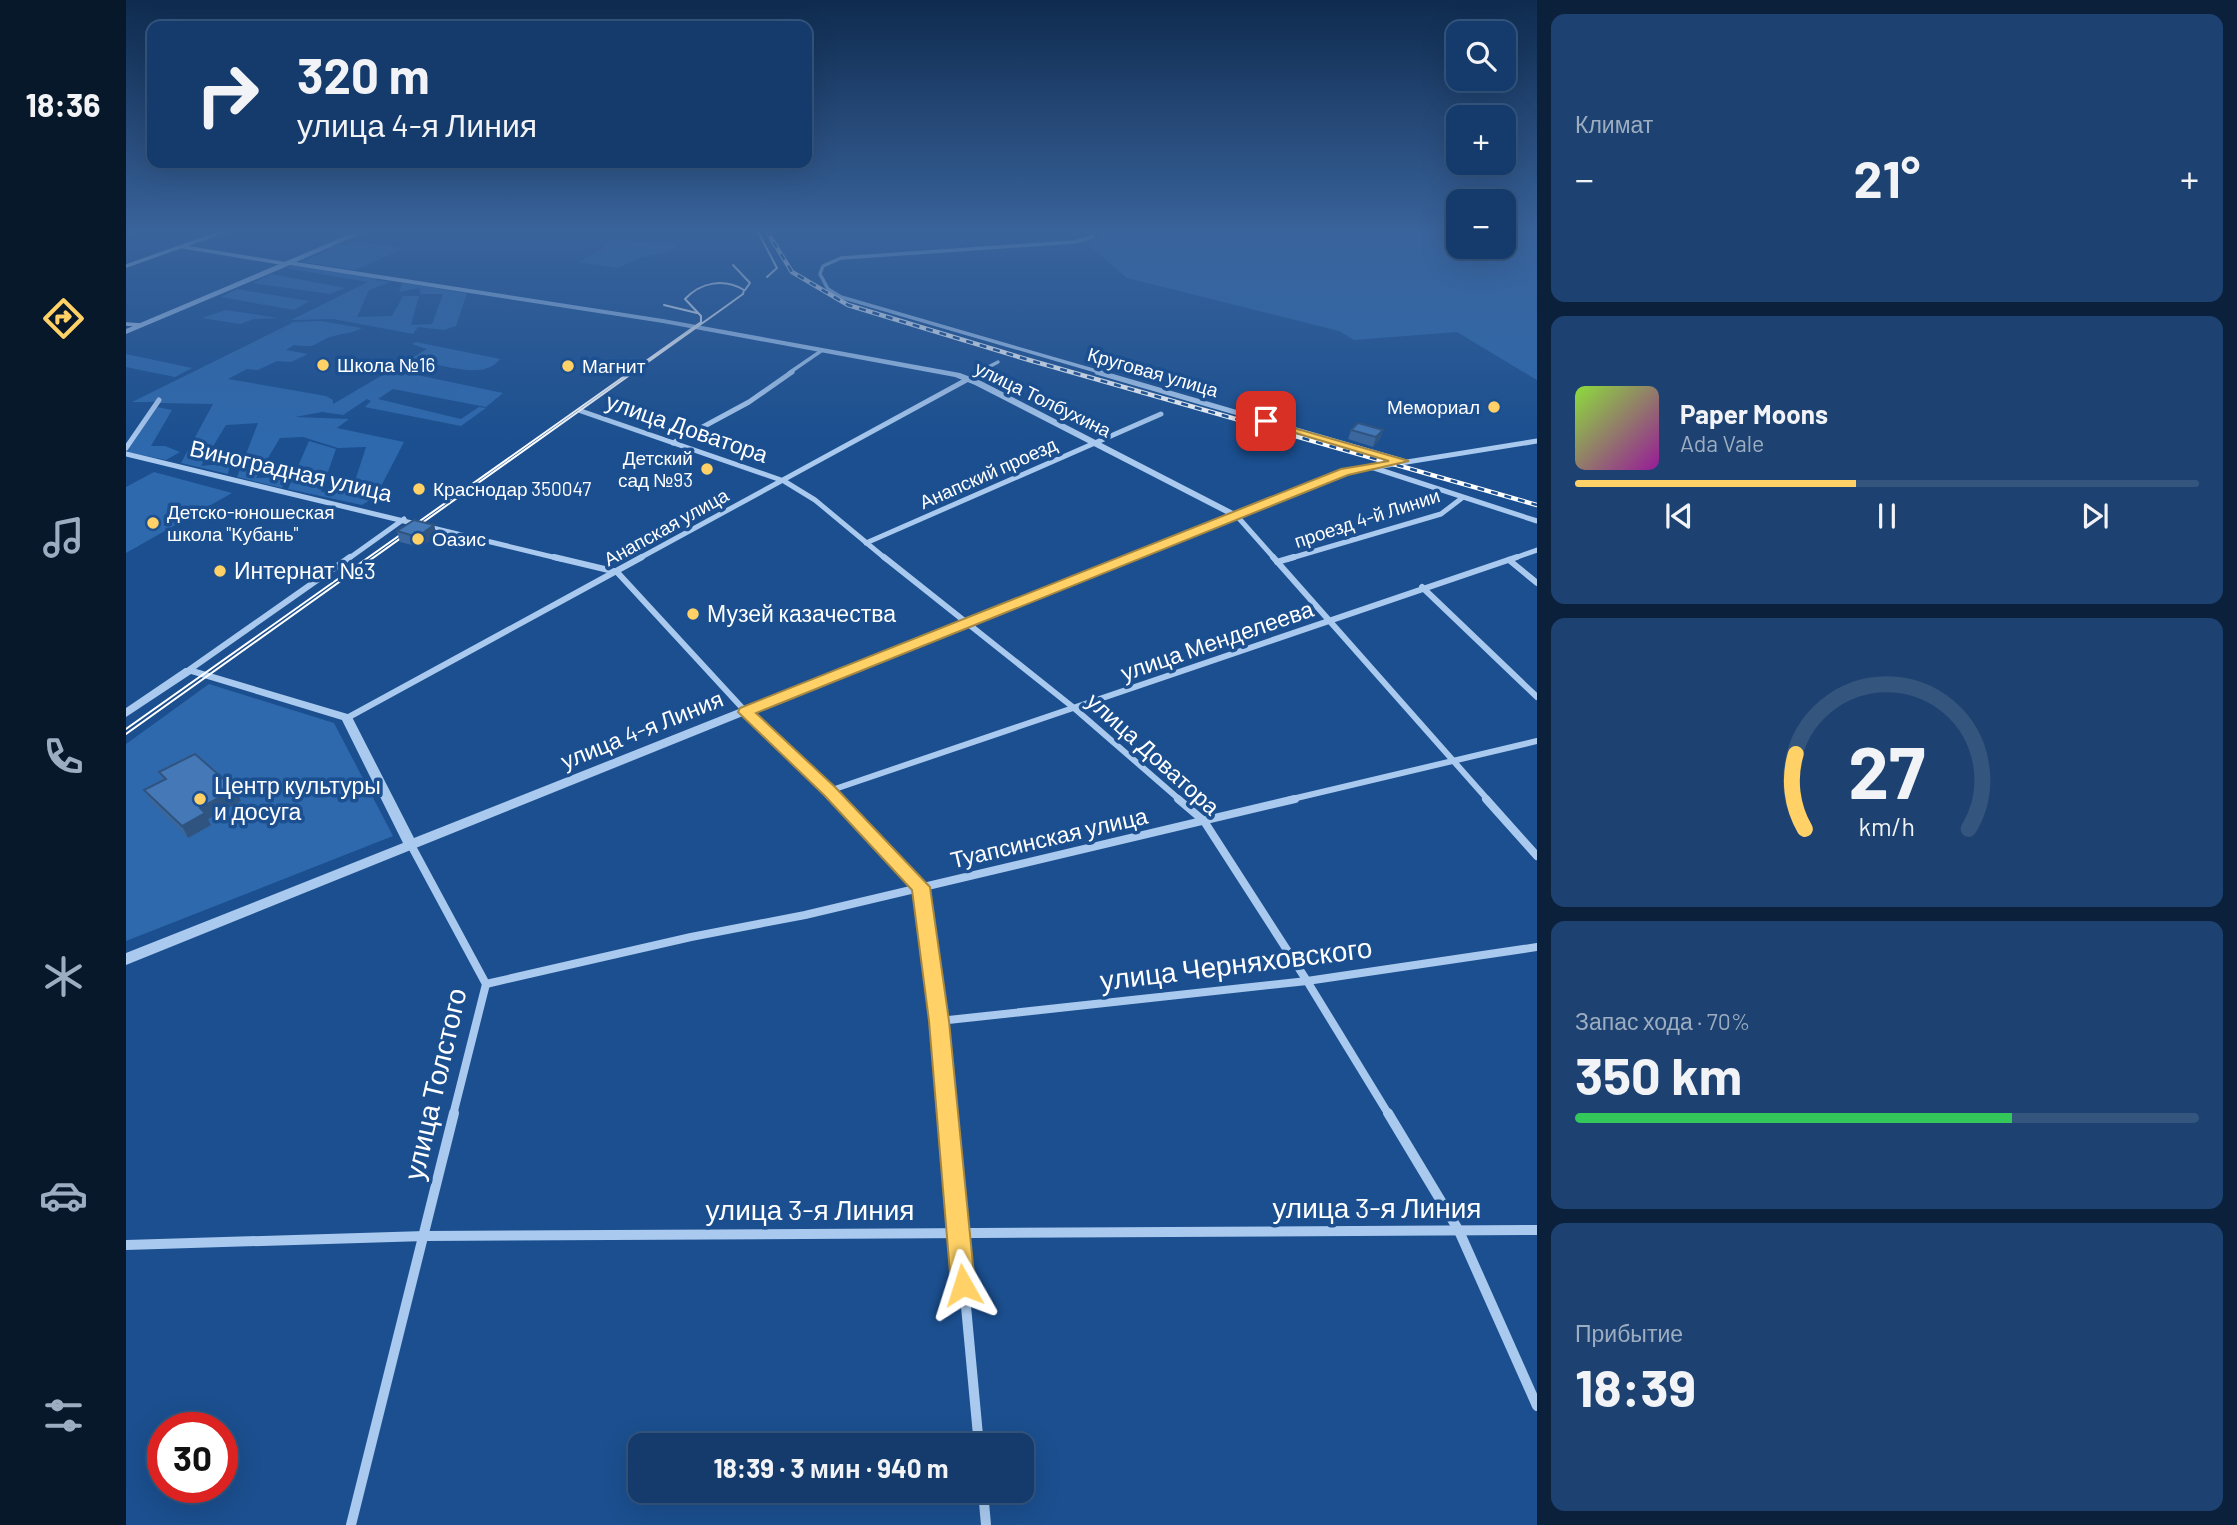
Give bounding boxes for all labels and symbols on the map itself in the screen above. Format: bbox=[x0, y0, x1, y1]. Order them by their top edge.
street label: Круговая улица bbox=[1085, 342, 1221, 401]
place label: Школа №16 bbox=[337, 353, 435, 376]
place label: Магнит bbox=[582, 354, 646, 377]
street label: улица Толбухина bbox=[971, 356, 1115, 442]
marker: Школа №16 bbox=[315, 357, 331, 373]
marker: Магнит bbox=[560, 358, 576, 374]
street label: улица Доватора bbox=[603, 386, 772, 468]
pin bbox=[1236, 391, 1296, 451]
place label: Мемориал bbox=[1387, 395, 1480, 418]
marker: Мемориал bbox=[1486, 399, 1502, 415]
street label: Анапский проезд bbox=[916, 432, 1060, 513]
street label: Виноградная улица bbox=[187, 433, 395, 507]
place label: Детский сад №93 bbox=[618, 446, 693, 491]
marker: Детский сад №93 bbox=[699, 461, 715, 477]
place label: Краснодар 350047 bbox=[433, 477, 591, 500]
marker: Краснодар 350047 bbox=[411, 481, 427, 497]
street label: Анапская улица bbox=[599, 483, 733, 570]
street label: проезд 4-й Линии bbox=[1291, 483, 1443, 552]
place label: Детско-юношеская школа "Кубань" bbox=[167, 500, 335, 545]
marker: Детско-юношеская школа "Кубань" bbox=[145, 515, 161, 531]
place label: Оазис bbox=[432, 527, 486, 550]
marker: Оазис bbox=[410, 531, 426, 547]
place label: Интернат №3 bbox=[234, 556, 376, 584]
marker: Интернат №3 bbox=[212, 563, 228, 579]
street label: улица Менделеева bbox=[1117, 594, 1317, 686]
place label: Музей казачества bbox=[707, 599, 896, 627]
marker: Музей казачества bbox=[685, 606, 701, 622]
street label: улица 4-я Линия bbox=[556, 684, 727, 774]
street label: улица Доватора bbox=[1081, 686, 1226, 820]
place label: Центр культуры и досуга bbox=[214, 771, 381, 825]
marker: Центр культуры и досуга bbox=[192, 791, 208, 807]
street label: Туапсинская улица bbox=[947, 801, 1150, 873]
street label: улица Черняховского bbox=[1098, 929, 1374, 997]
street label: улица Толстого bbox=[395, 984, 473, 1183]
street label: улица 3-я Линия bbox=[1272, 1190, 1482, 1224]
street label: улица 3-я Линия bbox=[705, 1192, 915, 1226]
position arrow bbox=[926, 1248, 1000, 1322]
speed limit sign: 30 bbox=[147, 1412, 238, 1503]

